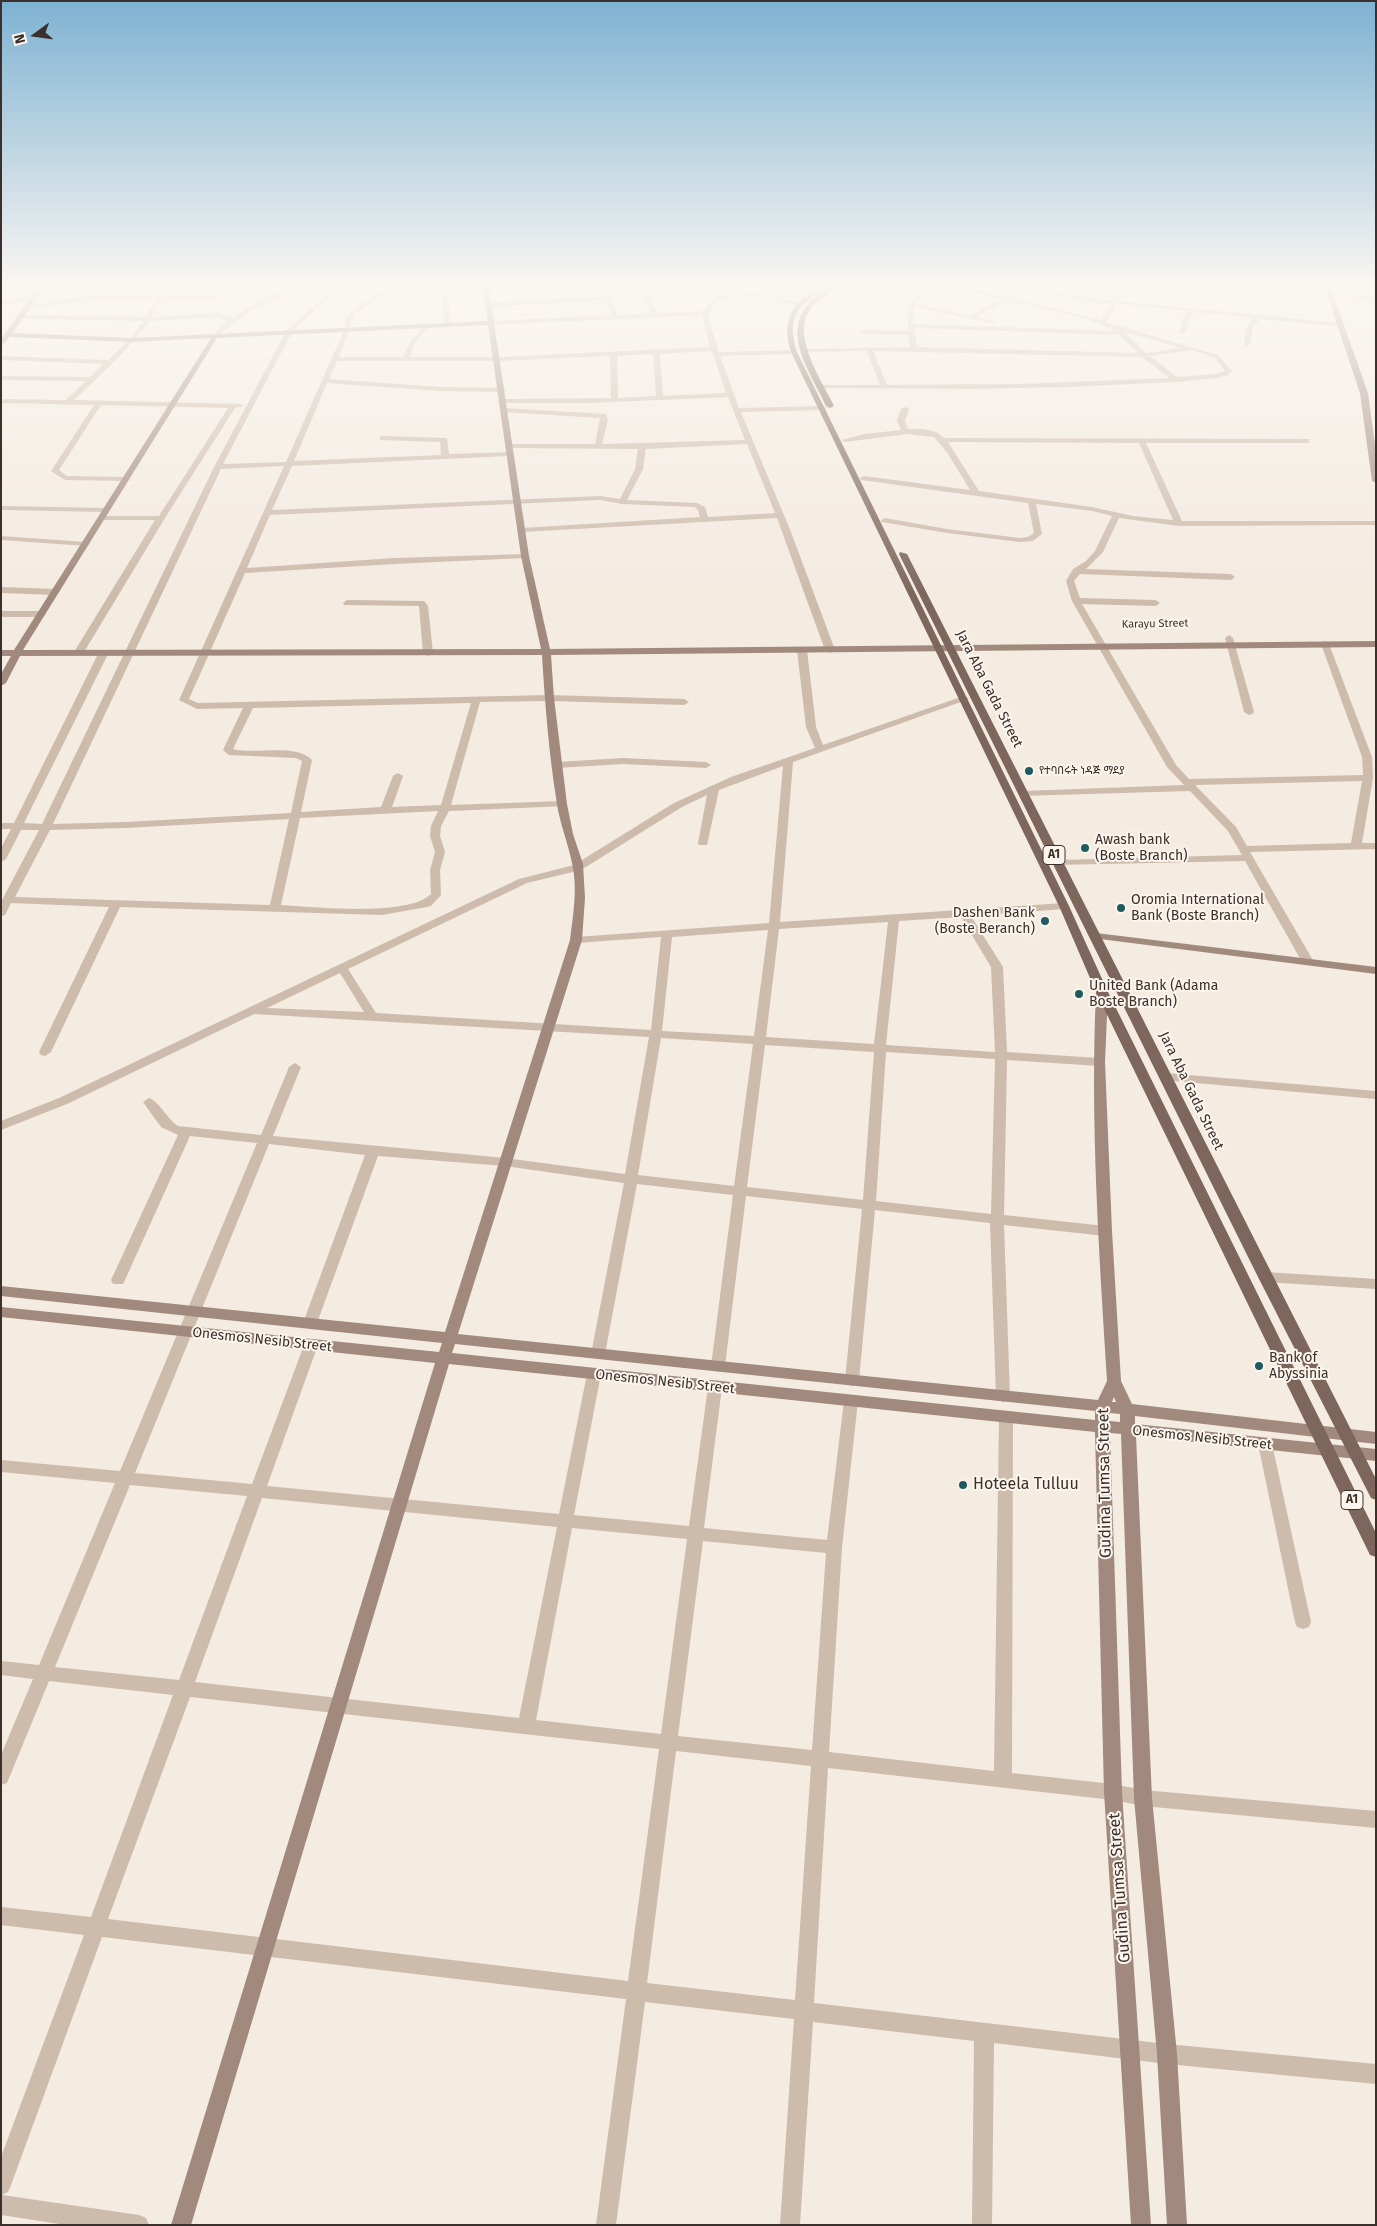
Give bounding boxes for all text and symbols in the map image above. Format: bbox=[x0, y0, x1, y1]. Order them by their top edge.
north arrow bbox=[10, 10, 60, 60]
text: N bbox=[11, 32, 29, 45]
street label: Karayu Street bbox=[1122, 617, 1188, 631]
street label: Jara Aba Gada Street bbox=[952, 627, 1026, 751]
place label: የተባበሩት ነዳጅ ማደያ bbox=[1039, 764, 1124, 778]
marker: የተባበሩት ነዳጅ ማደያ bbox=[1023, 765, 1035, 777]
place label: Awash bank (Boste Branch) bbox=[1095, 832, 1188, 864]
marker: Awash bank (Boste Branch) bbox=[1079, 842, 1091, 854]
road number: A1 bbox=[1043, 846, 1065, 864]
place label: Oromia International Bank (Boste Branch) bbox=[1131, 892, 1264, 924]
marker: Oromia International Bank (Boste Branch) bbox=[1115, 902, 1127, 914]
place label: Dashen Bank (Boste Beranch) bbox=[935, 905, 1035, 938]
marker: Dashen Bank (Boste Beranch) bbox=[1039, 915, 1051, 927]
place label: United Bank (Adama Boste Branch) bbox=[1089, 978, 1218, 1010]
marker: United Bank (Adama Boste Branch) bbox=[1073, 988, 1085, 1000]
street label: Jara Aba Gada Street bbox=[1155, 1029, 1227, 1153]
street label: Onesmos Nesib Street bbox=[191, 1324, 333, 1356]
place label: Bank of Abyssinia bbox=[1269, 1350, 1329, 1382]
marker: Bank of Abyssinia bbox=[1253, 1360, 1265, 1372]
street label: Onesmos Nesib Street bbox=[594, 1366, 736, 1398]
street label: Gudina Tumsa Street bbox=[1094, 1408, 1116, 1558]
street label: Onesmos Nesib Street bbox=[1131, 1422, 1273, 1454]
place label: Hoteela Tulluu bbox=[973, 1475, 1079, 1495]
marker: Hoteela Tulluu bbox=[957, 1479, 969, 1491]
road number: A1 bbox=[1341, 1490, 1363, 1510]
street label: Gudina Tumsa Street bbox=[1105, 1812, 1135, 1964]

